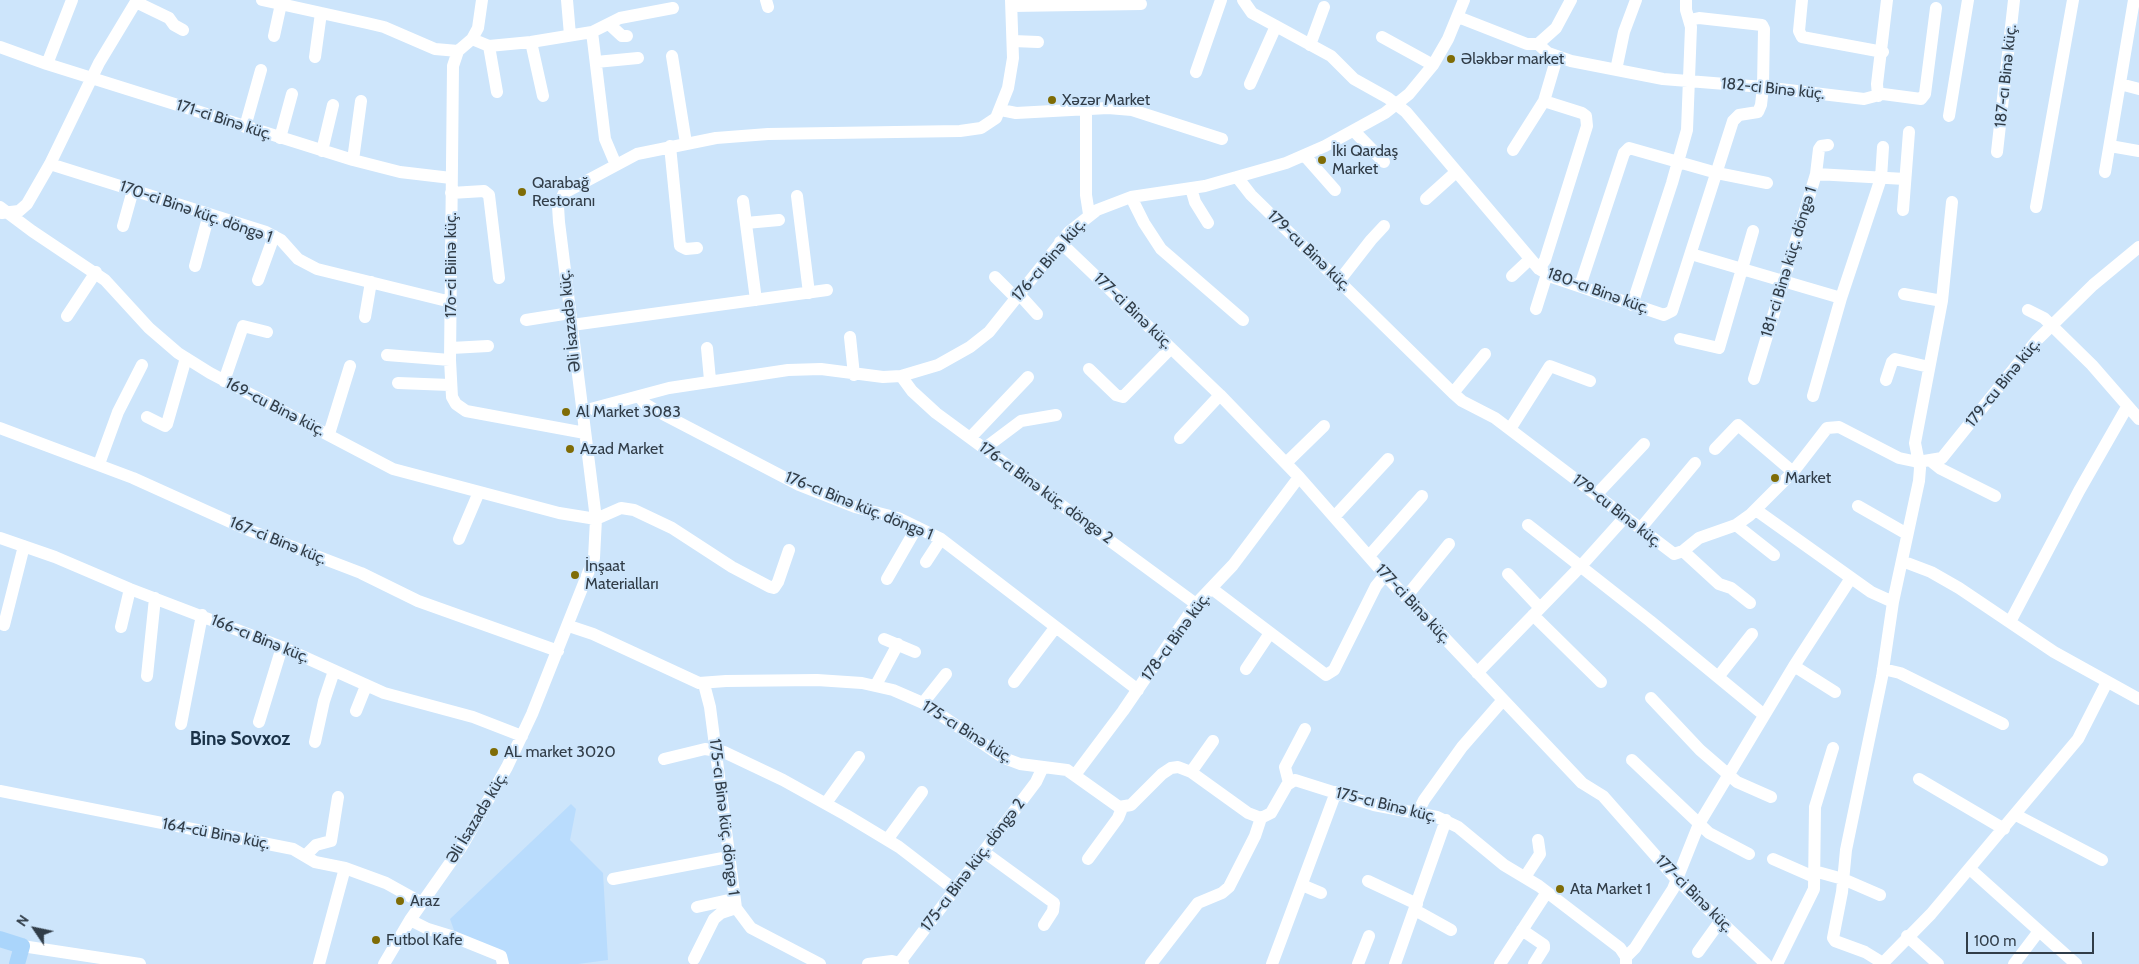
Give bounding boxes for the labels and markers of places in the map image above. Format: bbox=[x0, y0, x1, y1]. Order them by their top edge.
place label: Ələkbər market bbox=[1461, 49, 1564, 69]
marker: Ələkbər market bbox=[1445, 53, 1457, 65]
place label: Xəzər Market bbox=[1062, 90, 1150, 110]
marker: Xəzər Market bbox=[1046, 94, 1058, 106]
place label: İki Qardaş Market bbox=[1332, 141, 1398, 179]
marker: İki Qardaş Market bbox=[1316, 154, 1328, 166]
place label: Qarabağ Restoranı bbox=[532, 173, 595, 211]
marker: Qarabağ Restoranı bbox=[516, 186, 528, 198]
place label: Al Market 3083 bbox=[576, 402, 681, 422]
marker: Al Market 3083 bbox=[560, 406, 572, 418]
place label: Azad Market bbox=[580, 439, 664, 459]
marker: Azad Market bbox=[564, 443, 576, 455]
place label: Market bbox=[1785, 468, 1831, 488]
marker: Market bbox=[1769, 472, 1781, 484]
place label: İnşaat Materialları bbox=[585, 556, 659, 594]
marker: İnşaat Materialları bbox=[569, 569, 581, 581]
place label: AL market 3020 bbox=[504, 742, 616, 762]
marker: AL market 3020 bbox=[488, 746, 500, 758]
place label: Ata Market 1 bbox=[1570, 879, 1651, 899]
marker: Ata Market 1 bbox=[1554, 883, 1566, 895]
place label: Araz bbox=[410, 891, 440, 911]
marker: Araz bbox=[394, 895, 406, 907]
place label: Futbol Kafe bbox=[386, 930, 463, 950]
marker: Futbol Kafe bbox=[370, 934, 382, 946]

